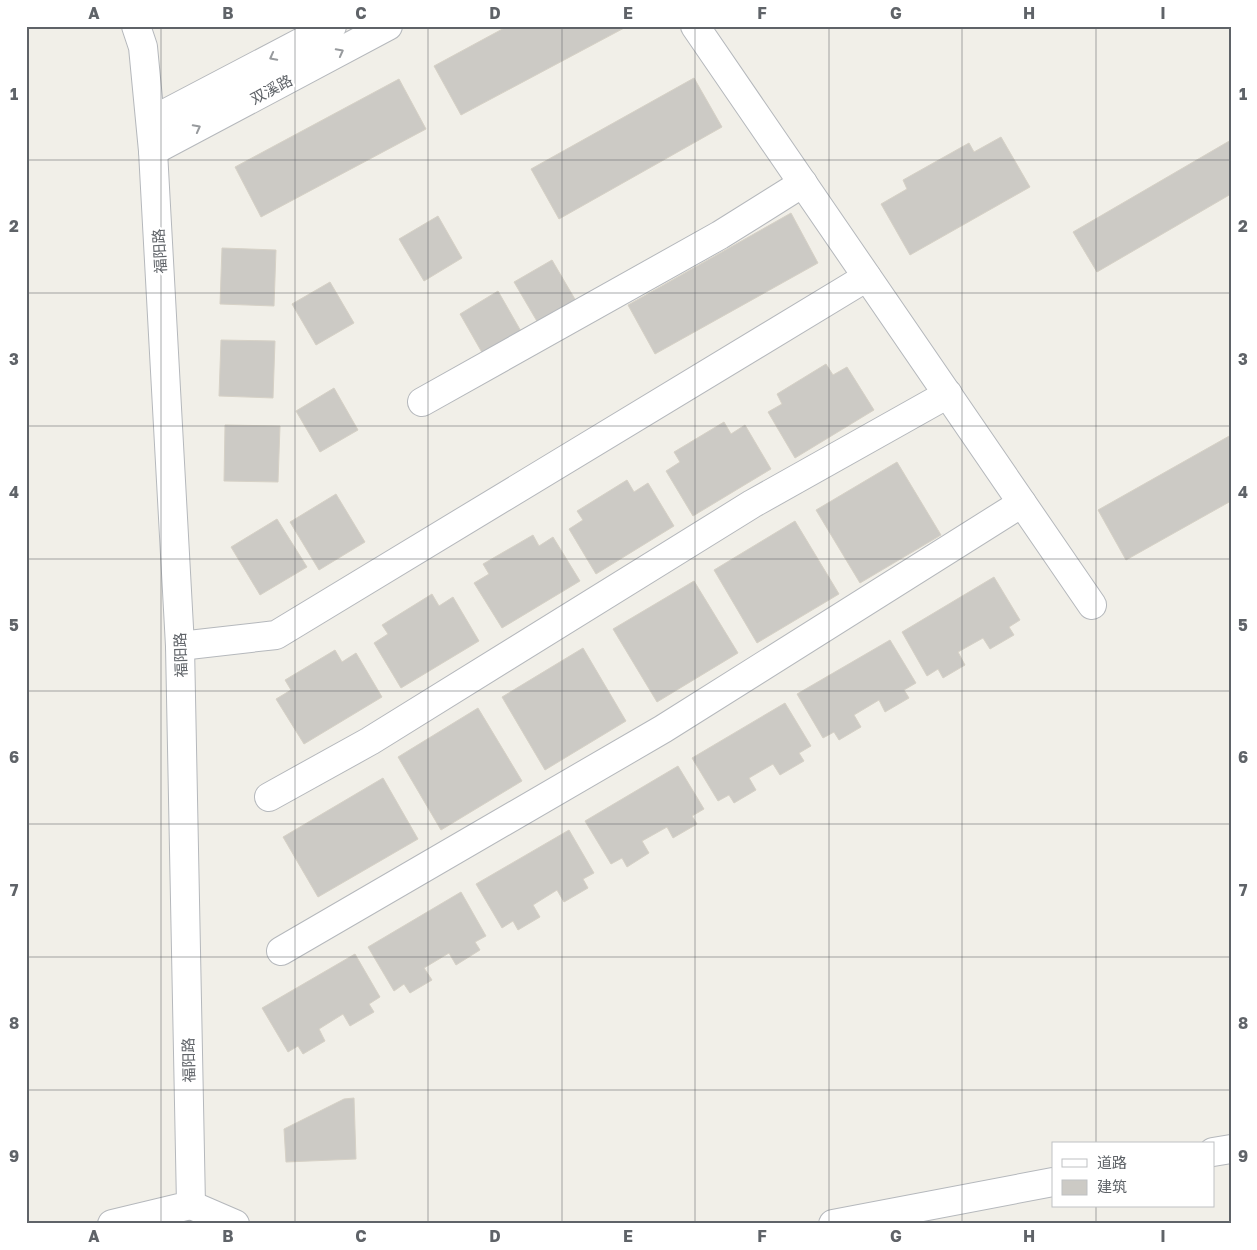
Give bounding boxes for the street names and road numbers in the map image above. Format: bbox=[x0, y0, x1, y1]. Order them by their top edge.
street label: 双溪路 bbox=[247, 70, 295, 108]
street label: 福阳路 bbox=[149, 228, 169, 274]
street label: 福阳路 bbox=[170, 632, 190, 678]
street label: 福阳路 bbox=[179, 1037, 197, 1083]

